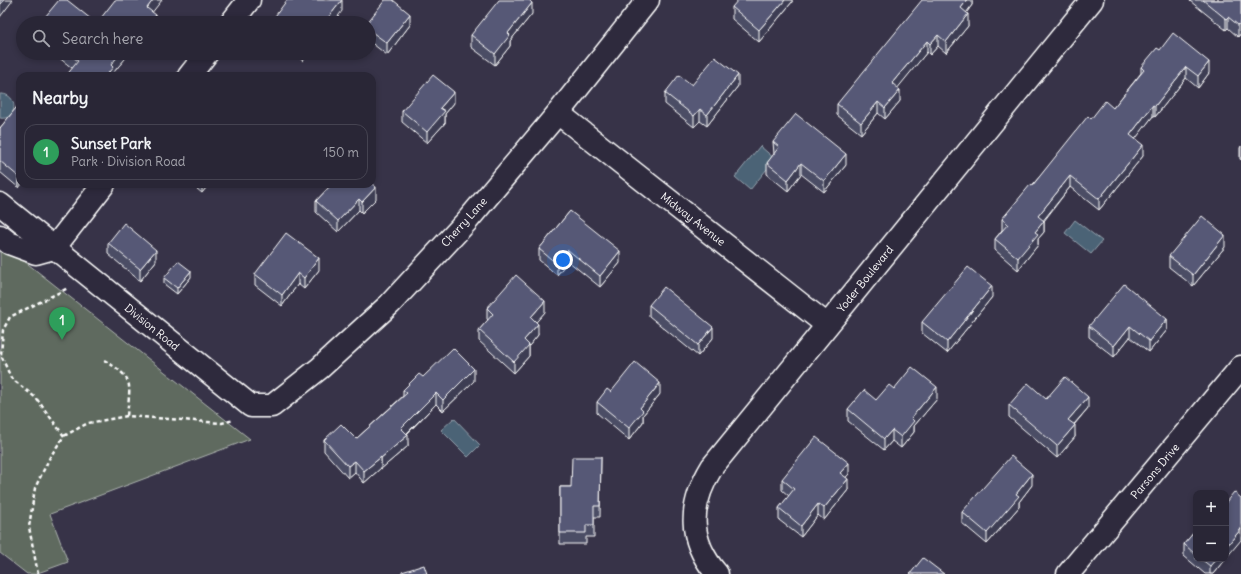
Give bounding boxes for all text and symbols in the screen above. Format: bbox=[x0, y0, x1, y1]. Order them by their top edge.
search box bbox=[16, 16, 376, 60]
icon: search bbox=[30, 27, 52, 49]
text: Search here bbox=[62, 29, 143, 48]
text: Nearby bbox=[32, 87, 88, 109]
text: Sunset Park bbox=[71, 134, 151, 153]
text: 1 bbox=[43, 144, 49, 161]
text: 150 m bbox=[323, 144, 359, 161]
text: Park · Division Road bbox=[71, 153, 186, 170]
street label: Midway Avenue bbox=[658, 189, 728, 249]
street label: Cherry Lane bbox=[438, 194, 490, 250]
street label: Yoder Boulevard bbox=[834, 242, 896, 315]
your location bbox=[553, 250, 573, 270]
street label: Division Road bbox=[122, 301, 183, 354]
pin: 1 bbox=[49, 307, 75, 340]
street label: Parsons Drive bbox=[1128, 440, 1182, 502]
map controls bbox=[1193, 490, 1229, 562]
button: + bbox=[1193, 490, 1229, 526]
button: − bbox=[1193, 526, 1229, 562]

